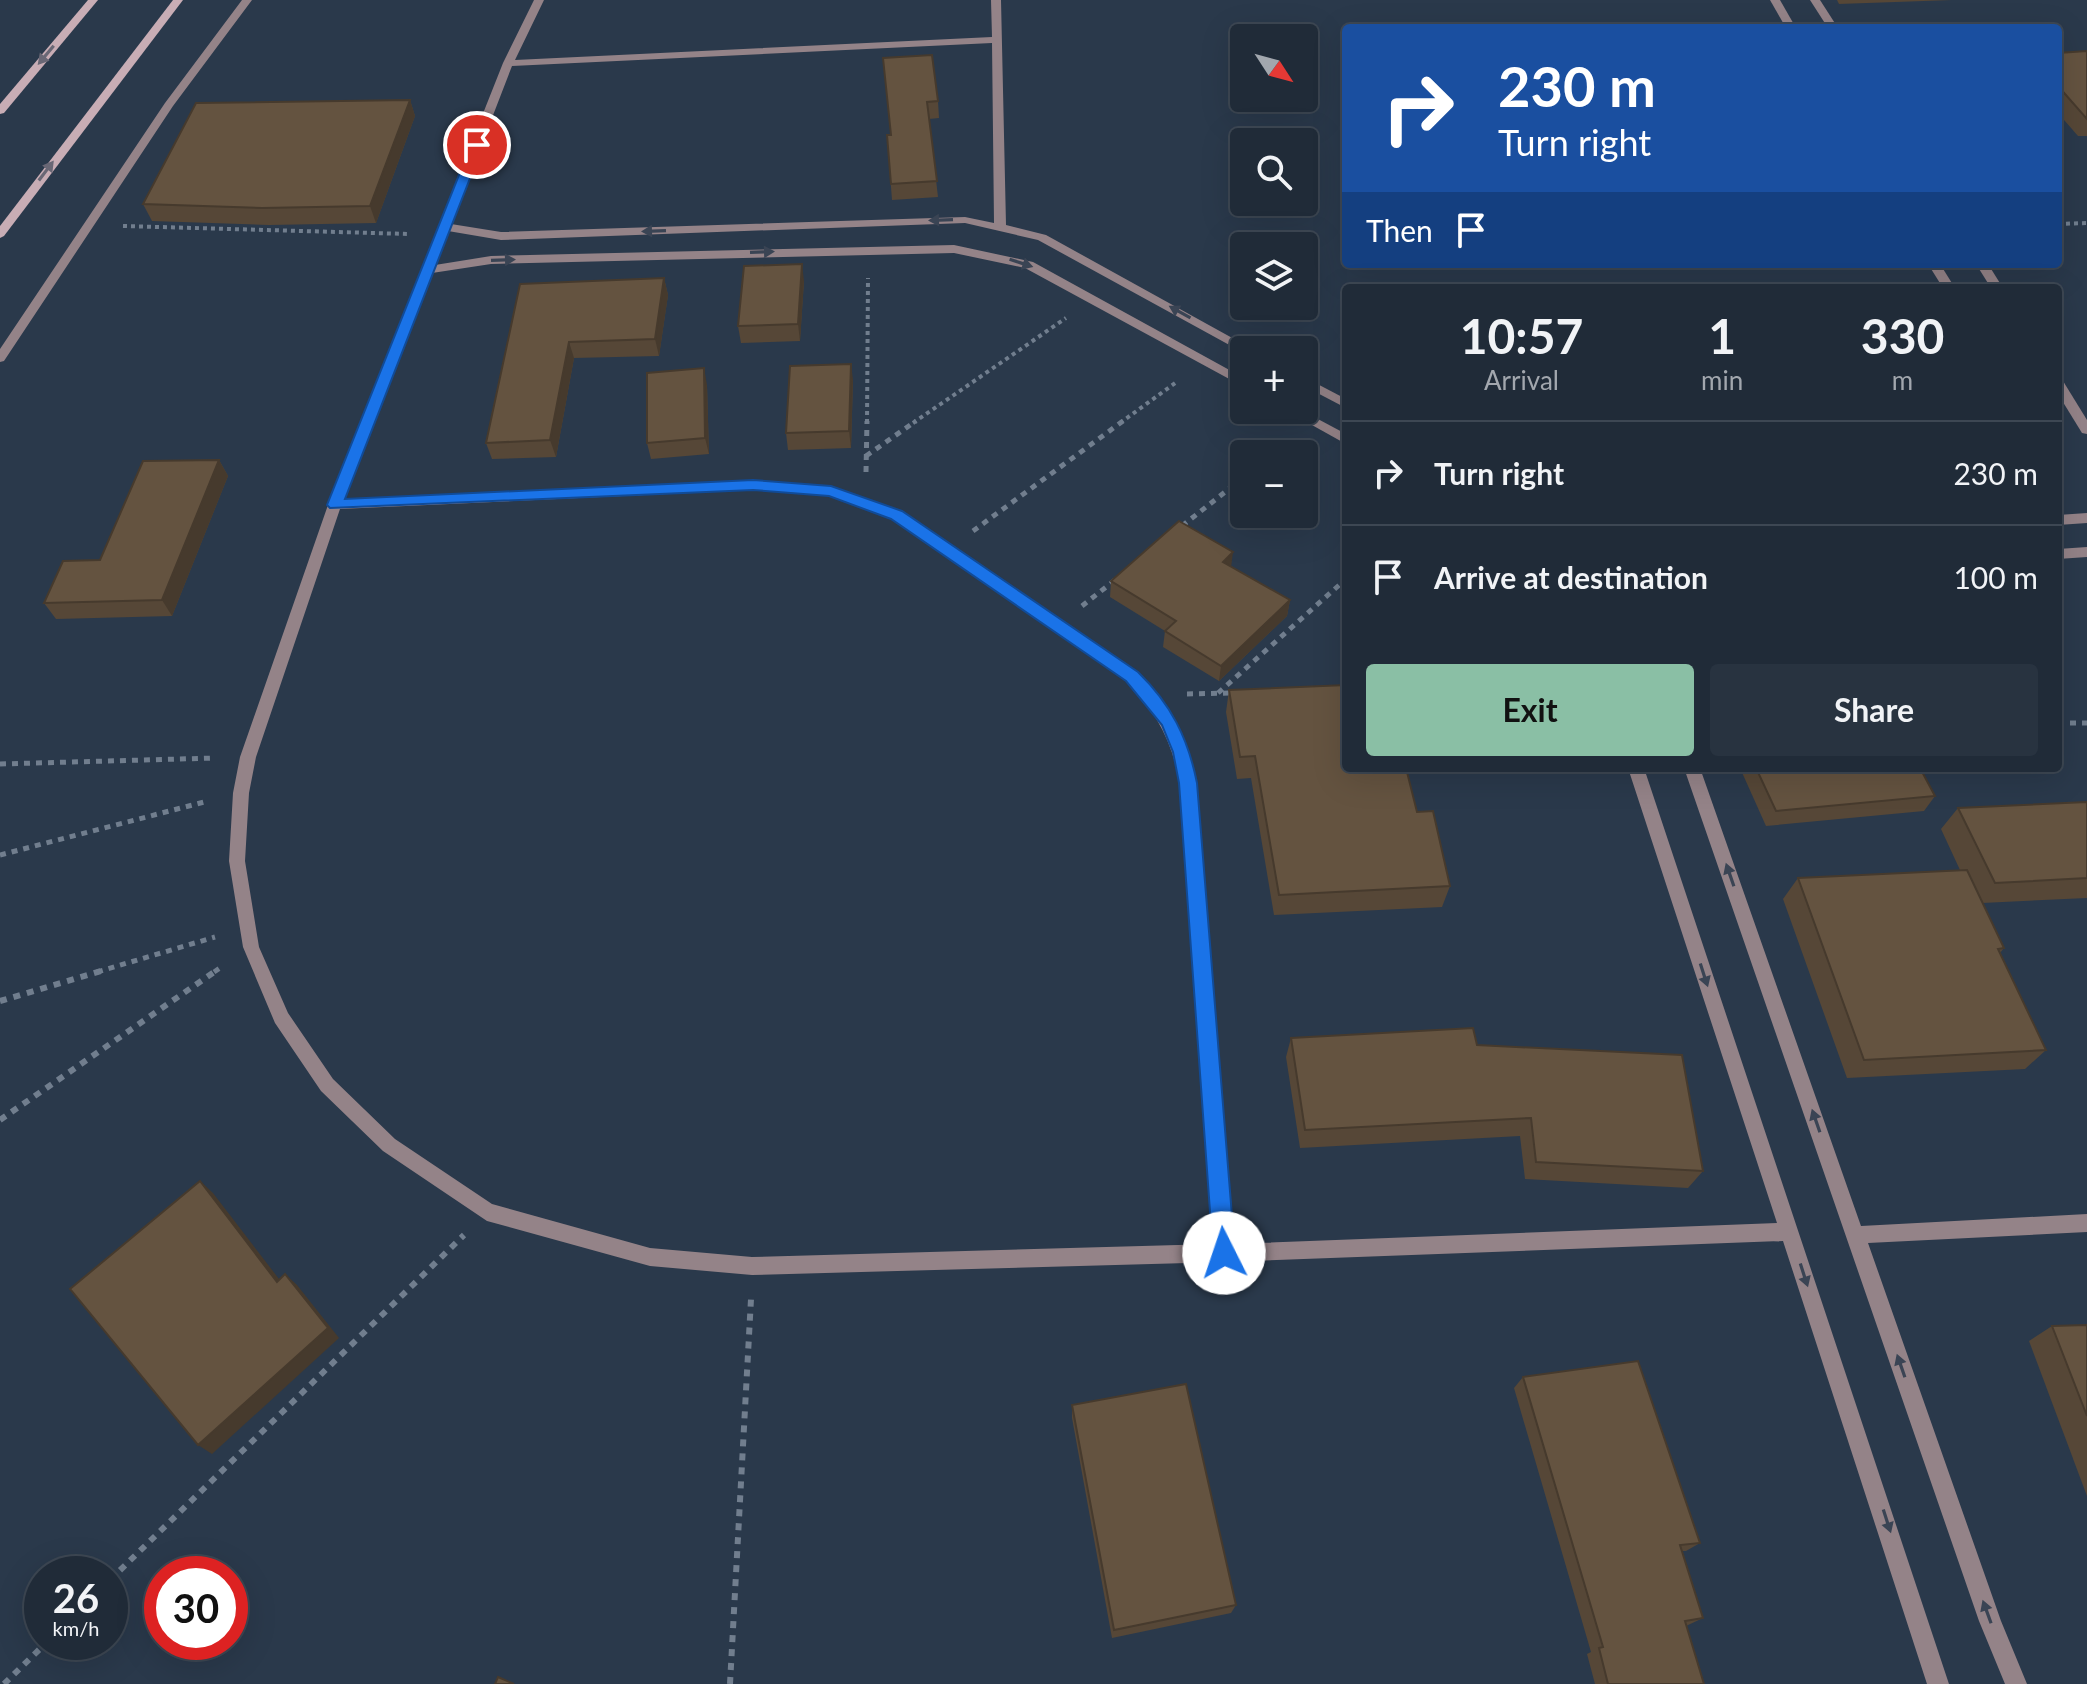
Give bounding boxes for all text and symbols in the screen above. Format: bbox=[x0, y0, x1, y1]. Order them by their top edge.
north arrow bbox=[1230, 24, 1318, 112]
map controls bbox=[1230, 24, 1318, 528]
one-way arrow bbox=[38, 45, 55, 65]
text: 230 m bbox=[1498, 52, 1656, 119]
icon: right bbox=[1366, 56, 1470, 160]
pin bbox=[443, 111, 511, 179]
text: Turn right bbox=[1498, 120, 1651, 164]
icon: arrive bbox=[455, 123, 499, 167]
button: search bbox=[1230, 128, 1318, 216]
one-way arrow bbox=[38, 161, 54, 182]
icon: arrive bbox=[1449, 208, 1493, 252]
text: Then bbox=[1366, 212, 1433, 248]
one-way arrow bbox=[928, 214, 953, 227]
one-way arrow bbox=[641, 224, 666, 237]
button: layers bbox=[1230, 232, 1318, 320]
one-way arrow bbox=[750, 246, 775, 259]
one-way arrow bbox=[491, 253, 516, 266]
one-way arrow bbox=[1009, 258, 1033, 270]
one-way arrow bbox=[1169, 305, 1192, 319]
text: 10:57 bbox=[1460, 307, 1583, 364]
text: 1 bbox=[1708, 307, 1736, 364]
text: 330 bbox=[1861, 307, 1944, 364]
button: + bbox=[1230, 336, 1318, 424]
text: Arrival bbox=[1484, 364, 1559, 396]
text: min bbox=[1701, 364, 1743, 396]
text: m bbox=[1892, 364, 1913, 396]
button: − bbox=[1230, 440, 1318, 528]
icon: right bbox=[1366, 451, 1410, 495]
text: Turn right bbox=[1434, 455, 1564, 491]
text: 230 m bbox=[1953, 455, 2038, 491]
icon: arrive bbox=[1366, 555, 1410, 599]
text: Arrive at destination bbox=[1434, 559, 1708, 595]
text: 100 m bbox=[1953, 559, 2038, 595]
button: Exit bbox=[1366, 664, 1694, 756]
button: Share bbox=[1710, 664, 2038, 756]
one-way arrow bbox=[1723, 863, 1735, 887]
one-way arrow bbox=[1699, 963, 1711, 987]
one-way arrow bbox=[1809, 1109, 1821, 1133]
position arrow bbox=[1182, 1211, 1266, 1295]
one-way arrow bbox=[1799, 1263, 1811, 1287]
one-way arrow bbox=[1895, 1354, 1907, 1378]
one-way arrow bbox=[1881, 1510, 1893, 1534]
speed limit sign: 30 bbox=[144, 1556, 248, 1660]
text: 26 bbox=[53, 1574, 99, 1622]
one-way arrow bbox=[1980, 1600, 1993, 1624]
text: km/h bbox=[53, 1616, 99, 1640]

